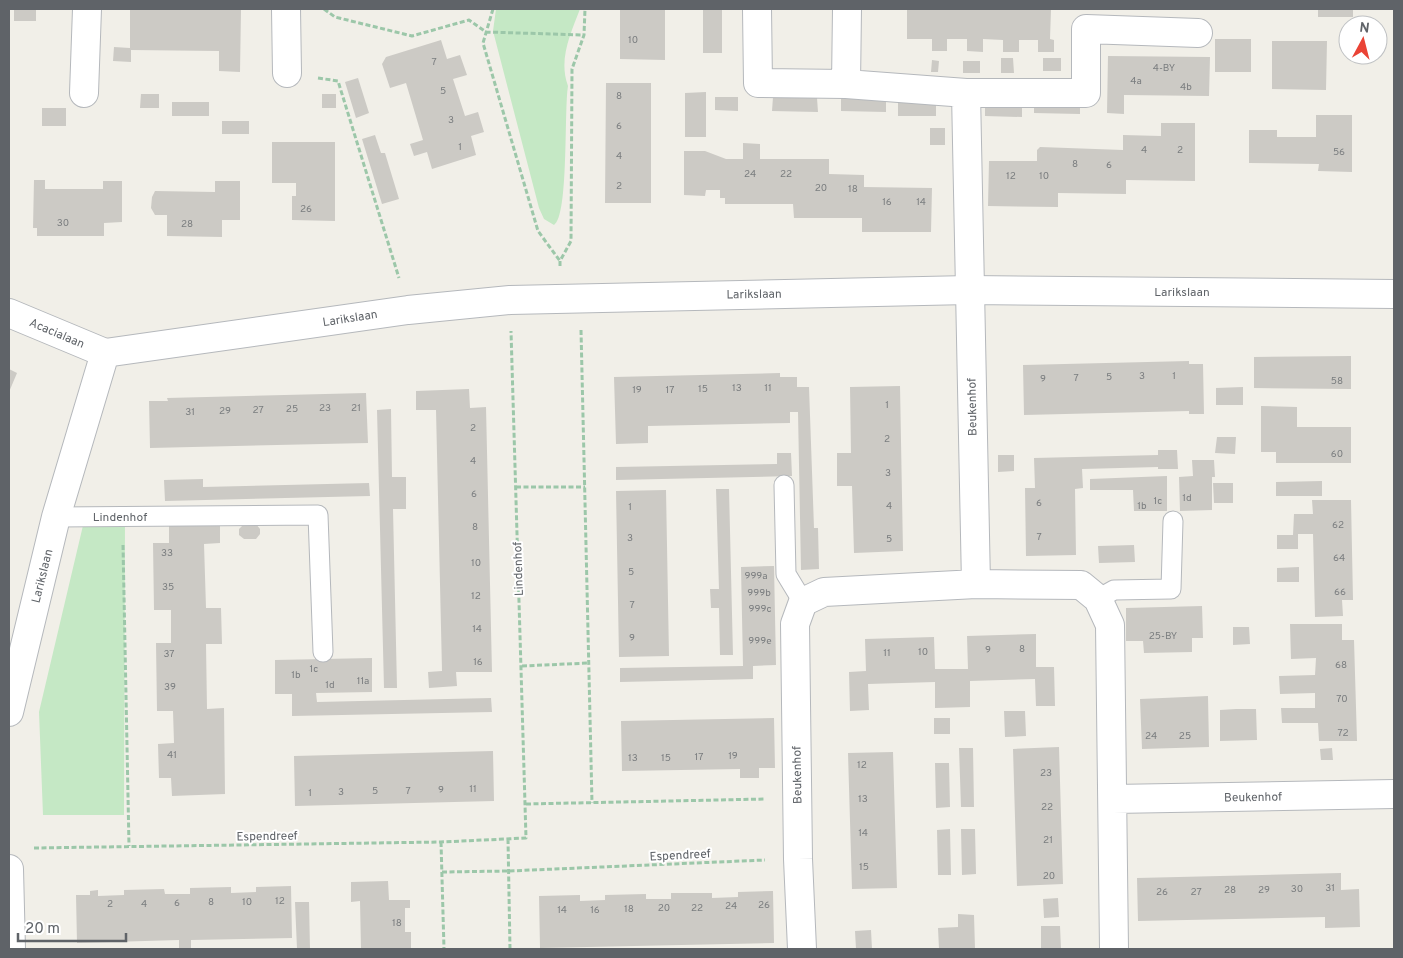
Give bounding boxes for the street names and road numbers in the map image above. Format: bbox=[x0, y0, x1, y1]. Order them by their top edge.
street label: Larikslaan bbox=[1154, 285, 1210, 301]
street label: Larikslaan bbox=[726, 287, 782, 303]
street label: Larikslaan bbox=[322, 307, 379, 331]
street label: Acacialaan bbox=[27, 315, 87, 353]
street label: Beukenhof bbox=[964, 378, 982, 436]
street label: Lindenhof bbox=[93, 510, 147, 526]
street label: Lindenhof bbox=[510, 542, 528, 596]
street label: Larikslaan bbox=[29, 547, 57, 605]
street label: Beukenhof bbox=[789, 746, 807, 804]
street label: Beukenhof bbox=[1224, 789, 1282, 807]
street label: Espendreef bbox=[236, 828, 298, 846]
street label: Espendreef bbox=[649, 846, 711, 866]

